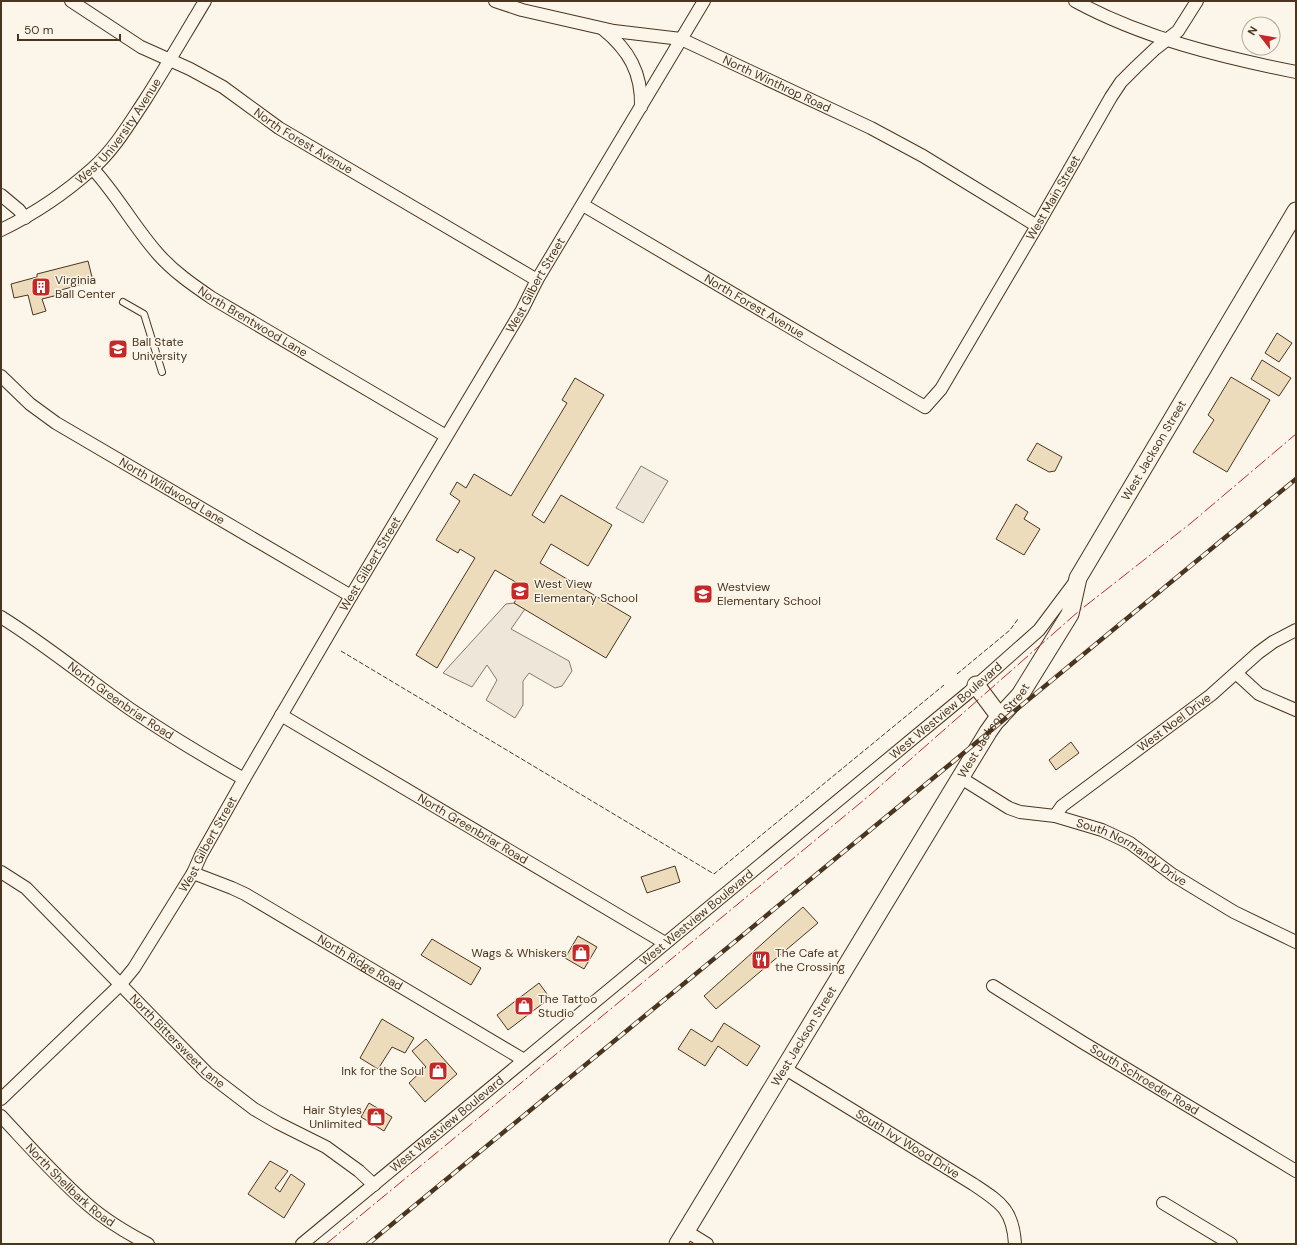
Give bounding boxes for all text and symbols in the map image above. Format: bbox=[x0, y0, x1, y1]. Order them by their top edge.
scale bar bbox=[18, 16, 120, 42]
north arrow bbox=[1241, 16, 1281, 56]
text: 50 m bbox=[24, 22, 53, 38]
text: N bbox=[1244, 24, 1260, 38]
street label: North Winthrop Road bbox=[720, 52, 833, 116]
street label: West University Avenue bbox=[72, 75, 165, 188]
street label: North Forest Avenue bbox=[251, 104, 356, 178]
street label: West Main Street bbox=[1022, 152, 1084, 243]
street label: West Gilbert Street bbox=[502, 234, 569, 336]
street label: North Forest Avenue bbox=[701, 270, 807, 342]
place label: Virginia Ball Center bbox=[55, 272, 116, 302]
building icon: Virginia Ball Center bbox=[30, 276, 52, 298]
street label: North Brentwood Lane bbox=[195, 283, 311, 361]
place label: Ball State University bbox=[132, 334, 188, 364]
school or university icon: Ball State University bbox=[107, 338, 129, 360]
street label: West Jackson Street bbox=[1118, 397, 1190, 504]
street label: North Wildwood Lane bbox=[116, 454, 228, 528]
street label: West Gilbert Street bbox=[336, 514, 405, 614]
place label: West View Elementary School bbox=[534, 576, 638, 606]
place label: Westview Elementary School bbox=[717, 579, 821, 609]
school or university icon: West View Elementary School bbox=[509, 580, 531, 602]
school or university icon: Westview Elementary School bbox=[692, 583, 714, 605]
street label: North Greenbriar Road bbox=[65, 658, 176, 743]
street label: West Westview Boulevard bbox=[886, 658, 1006, 763]
street label: West Jackson Street bbox=[954, 680, 1033, 781]
street label: West Noel Drive bbox=[1134, 690, 1214, 755]
street label: North Greenbriar Road bbox=[415, 790, 531, 868]
street label: West Gilbert Street bbox=[175, 793, 241, 895]
street label: South Normandy Drive bbox=[1074, 815, 1190, 890]
street label: West Westview Boulevard bbox=[636, 866, 757, 969]
street label: North Ridge Road bbox=[314, 931, 406, 994]
shop icon: Wags & Whiskers bbox=[570, 942, 592, 964]
place label: Wags & Whiskers bbox=[471, 945, 567, 961]
place label: The Cafe at the Crossing bbox=[775, 945, 845, 975]
restaurant icon: The Cafe at the Crossing bbox=[750, 949, 772, 971]
street label: West Jackson Street bbox=[767, 983, 840, 1089]
street label: North Bittersweet Lane bbox=[126, 991, 228, 1092]
place label: The Tattoo Studio bbox=[538, 991, 597, 1021]
shop icon: The Tattoo Studio bbox=[513, 995, 535, 1017]
street label: South Schroeder Road bbox=[1087, 1041, 1202, 1119]
shop icon: Ink for the Soul bbox=[427, 1060, 449, 1082]
place label: Ink for the Soul bbox=[341, 1063, 424, 1079]
street label: West Westview Boulevard bbox=[387, 1072, 507, 1176]
place label: Hair Styles Unlimited bbox=[303, 1102, 362, 1132]
shop icon: Hair Styles Unlimited bbox=[365, 1106, 387, 1128]
street label: South Ivy Wood Drive bbox=[853, 1106, 963, 1182]
street label: North Shellbark Road bbox=[22, 1140, 118, 1231]

